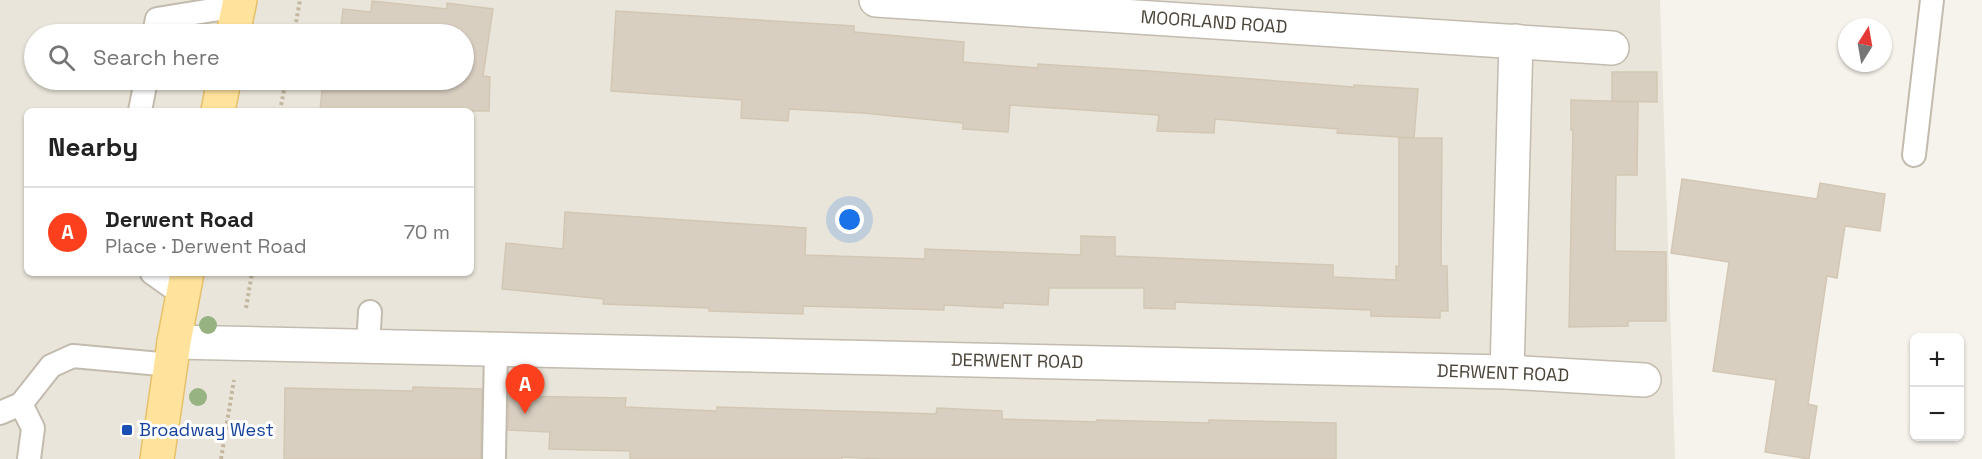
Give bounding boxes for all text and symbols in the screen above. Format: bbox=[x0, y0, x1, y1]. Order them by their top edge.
street label: MOORLAND ROAD bbox=[1140, 5, 1288, 38]
north arrow bbox=[1838, 18, 1892, 72]
search box bbox=[24, 24, 474, 90]
icon: search bbox=[45, 41, 78, 74]
text: Search here bbox=[93, 43, 220, 71]
text: Nearby bbox=[48, 130, 138, 164]
text: Derwent Road bbox=[105, 205, 254, 233]
your location bbox=[835, 205, 864, 234]
text: A bbox=[61, 219, 74, 245]
text: 70 m bbox=[404, 219, 450, 245]
text: Place · Derwent Road bbox=[105, 233, 307, 259]
map controls bbox=[1910, 333, 1964, 441]
button: + bbox=[1910, 333, 1964, 387]
street label: DERWENT ROAD bbox=[951, 348, 1083, 373]
street label: DERWENT ROAD bbox=[1436, 359, 1570, 386]
pin: A bbox=[506, 364, 544, 414]
button: − bbox=[1910, 387, 1964, 441]
place label: Broadway West bbox=[139, 418, 274, 441]
marker: Broadway West bbox=[120, 423, 134, 437]

